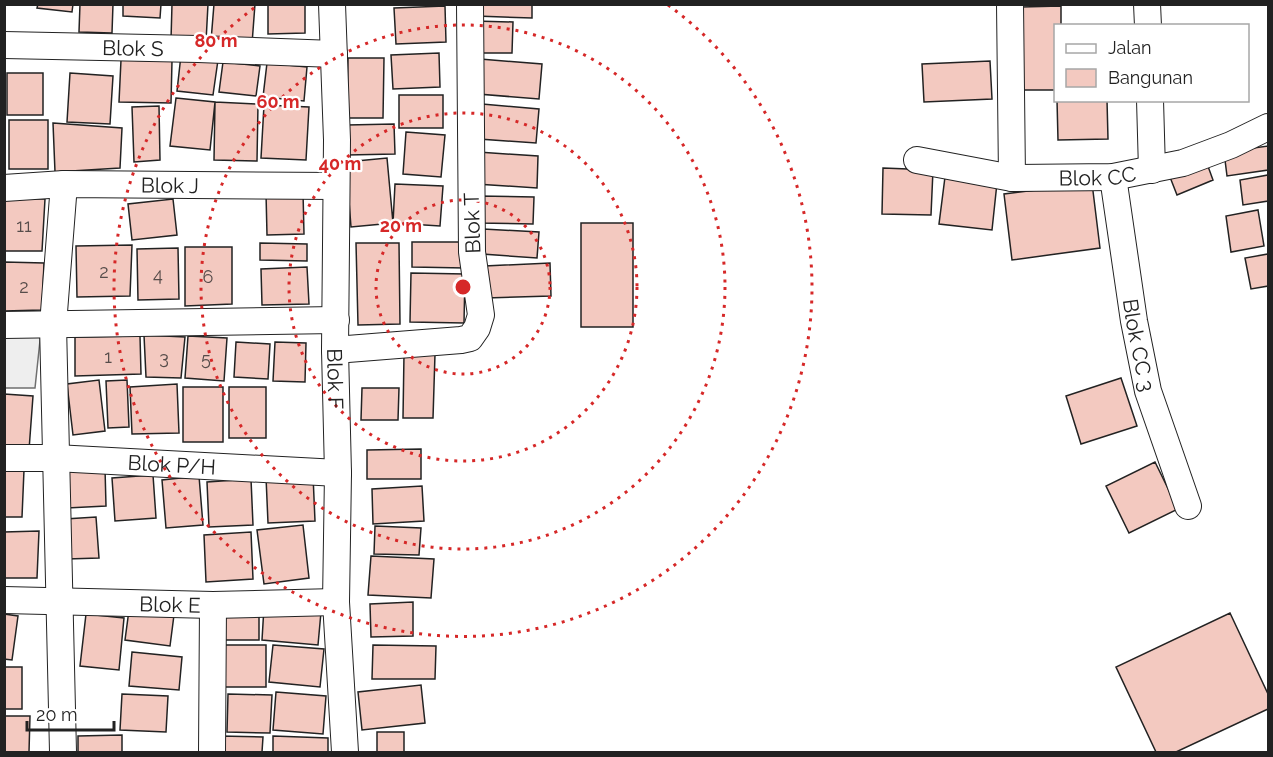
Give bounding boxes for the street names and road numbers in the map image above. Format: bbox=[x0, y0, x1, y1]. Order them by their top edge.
street label: Blok S bbox=[102, 35, 164, 61]
street label: Blok CC bbox=[1058, 160, 1138, 190]
street label: Blok J bbox=[141, 172, 199, 197]
street label: Blok T bbox=[458, 192, 486, 254]
street label: Blok CC 3 bbox=[1118, 297, 1160, 394]
street label: Blok F bbox=[322, 348, 349, 410]
street label: Blok P/H bbox=[127, 449, 217, 479]
street label: Blok E bbox=[139, 591, 201, 617]

